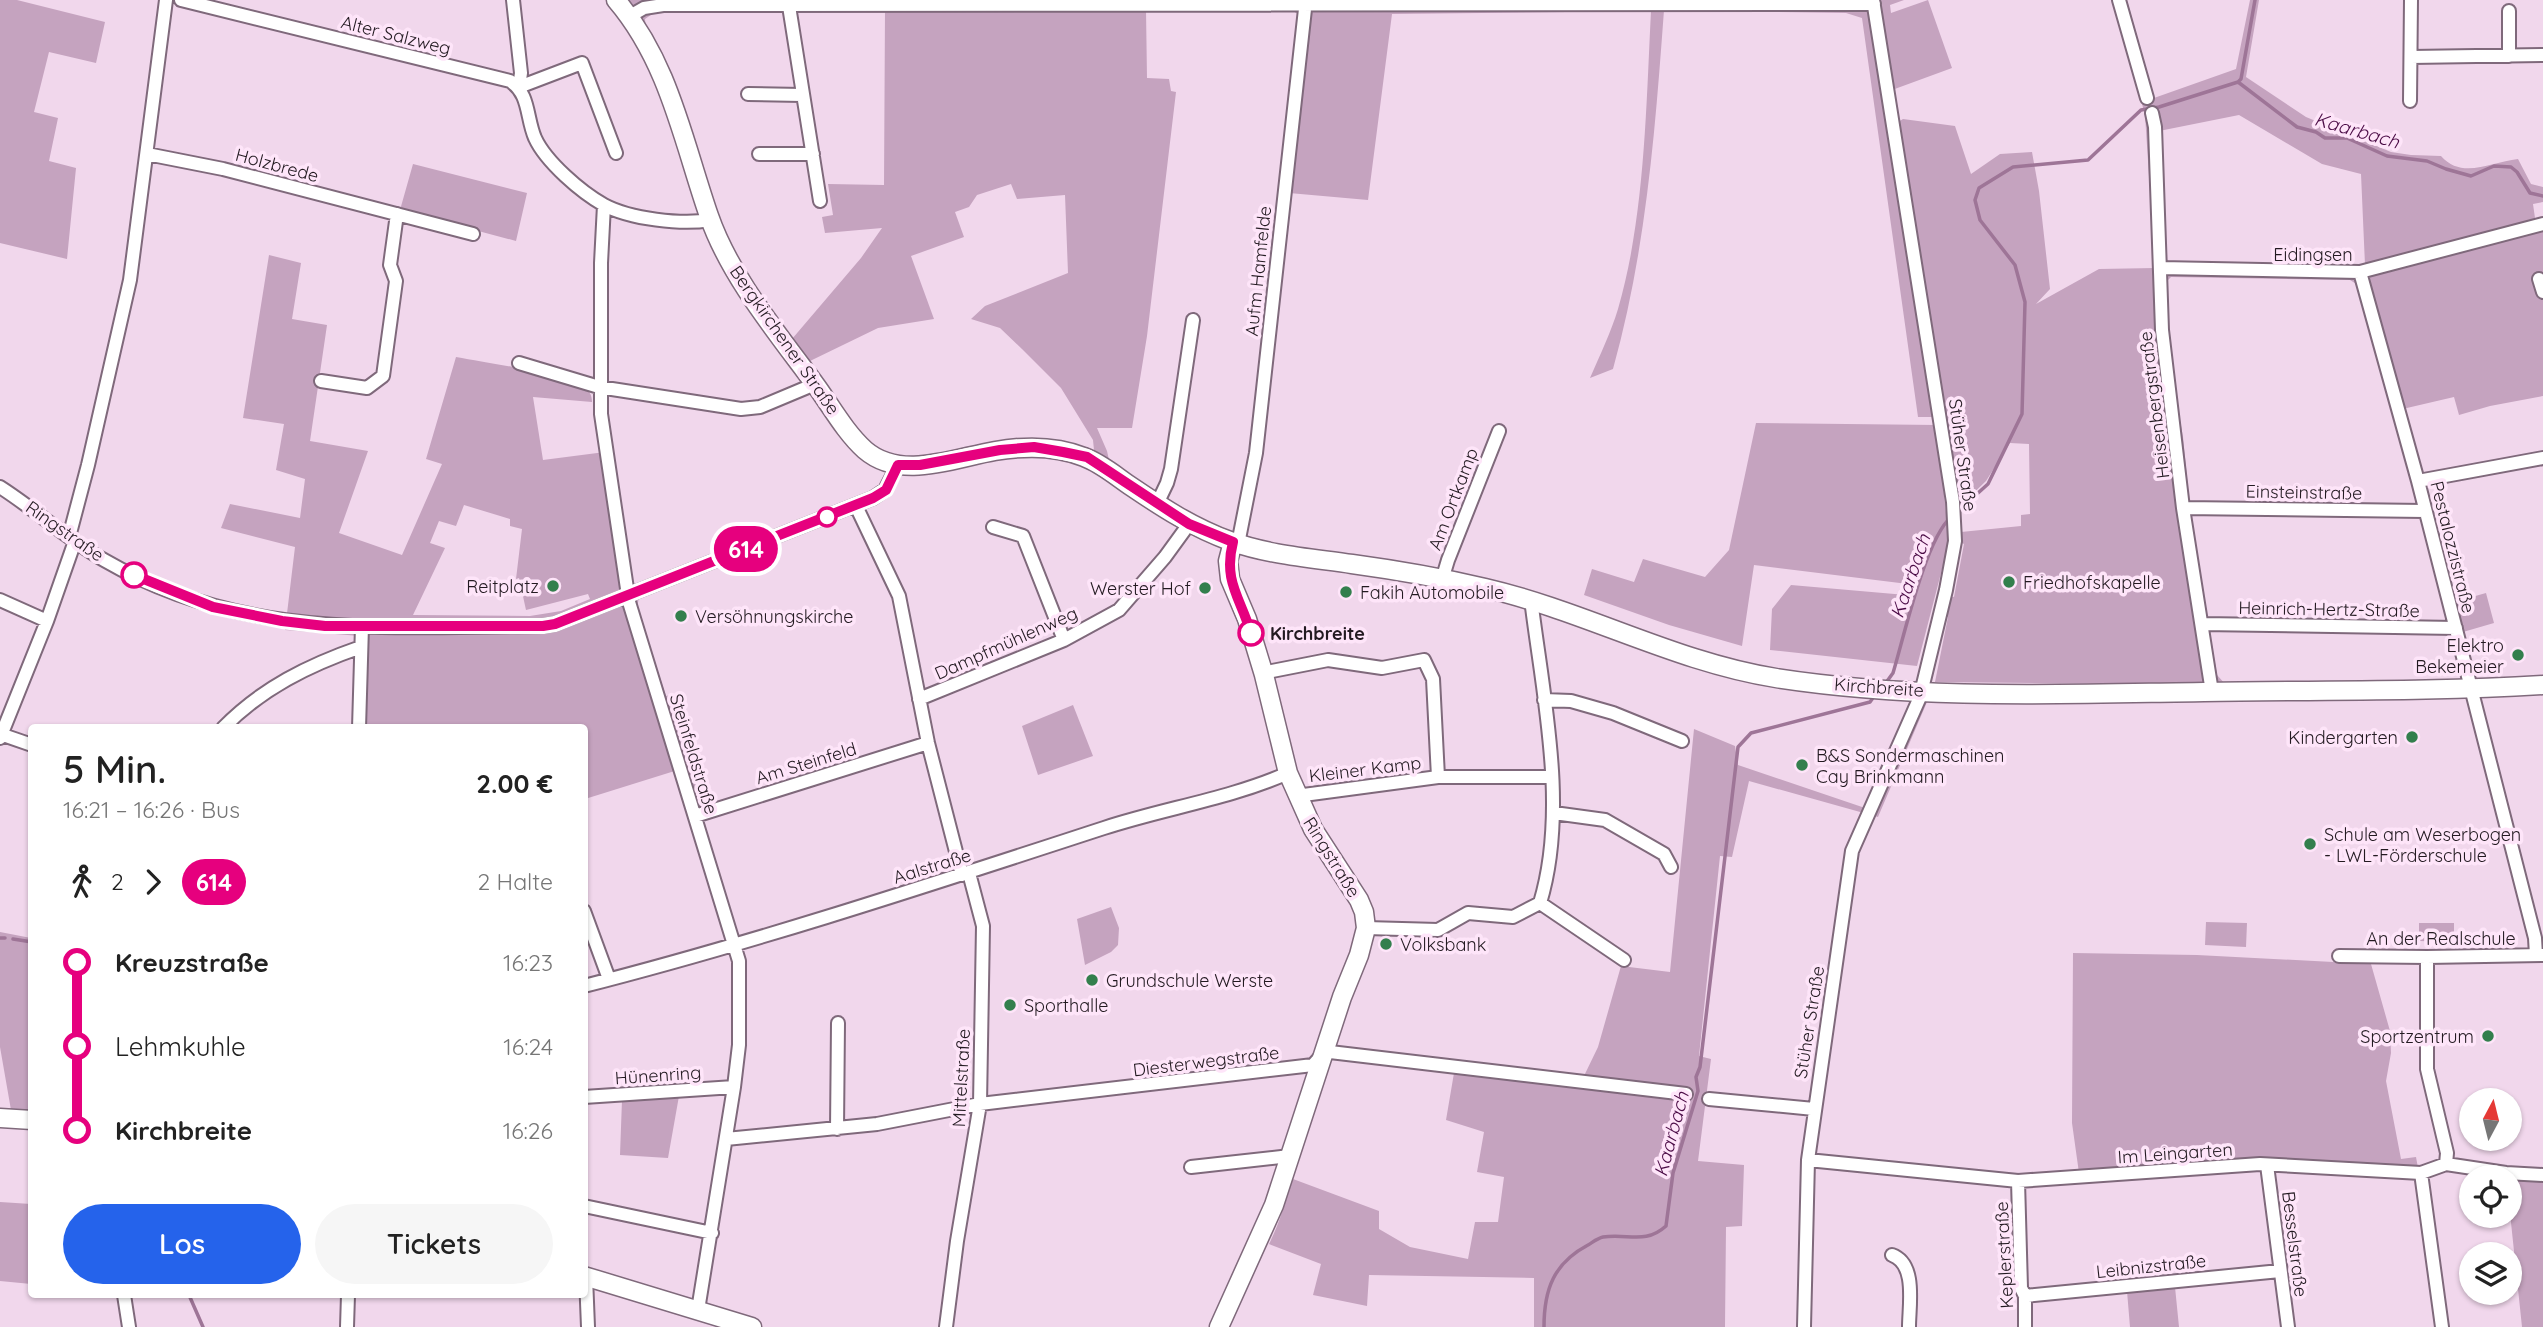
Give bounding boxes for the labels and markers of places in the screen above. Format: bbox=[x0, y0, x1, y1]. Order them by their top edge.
unlabelled marker bbox=[817, 507, 837, 527]
unlabelled marker bbox=[121, 562, 147, 588]
place label: Friedhofskapelle bbox=[2023, 571, 2161, 594]
marker: Friedhofskapelle bbox=[2001, 574, 2017, 590]
place label: Reitplatz bbox=[466, 575, 539, 598]
place label: Werster Hof bbox=[1090, 577, 1192, 600]
marker: Reitplatz bbox=[545, 578, 561, 594]
marker: Werster Hof bbox=[1197, 580, 1213, 596]
place label: Fakih Automobile bbox=[1360, 581, 1504, 604]
marker: Fakih Automobile bbox=[1338, 584, 1354, 600]
place label: Versöhnungskirche bbox=[695, 605, 853, 628]
marker: Versöhnungskirche bbox=[673, 608, 689, 624]
marker: Kirchbreite bbox=[1238, 620, 1264, 646]
place label: Kirchbreite bbox=[1270, 622, 1365, 645]
place label: Elektro Bekemeier bbox=[2415, 634, 2504, 678]
marker: Elektro Bekemeier bbox=[2510, 647, 2526, 663]
place label: Kindergarten bbox=[2288, 726, 2398, 749]
marker: Kindergarten bbox=[2404, 729, 2420, 745]
place label: B&S Sondermaschinen Cay Brinkmann bbox=[1816, 744, 2005, 788]
marker: B&S Sondermaschinen Cay Brinkmann bbox=[1794, 757, 1810, 773]
place label: Schule am Weserbogen - LWL-Förderschule bbox=[2324, 823, 2521, 867]
marker: Schule am Weserbogen - LWL-Förderschule bbox=[2302, 836, 2318, 852]
place label: Volksbank bbox=[1400, 933, 1486, 956]
marker: Volksbank bbox=[1378, 936, 1394, 952]
place label: Grundschule Werste bbox=[1106, 969, 1273, 992]
marker: Grundschule Werste bbox=[1084, 972, 1100, 988]
place label: Sporthalle bbox=[1024, 994, 1108, 1017]
marker: Sporthalle bbox=[1002, 997, 1018, 1013]
place label: Sportzentrum bbox=[2360, 1025, 2474, 1048]
marker: Sportzentrum bbox=[2480, 1028, 2496, 1044]

